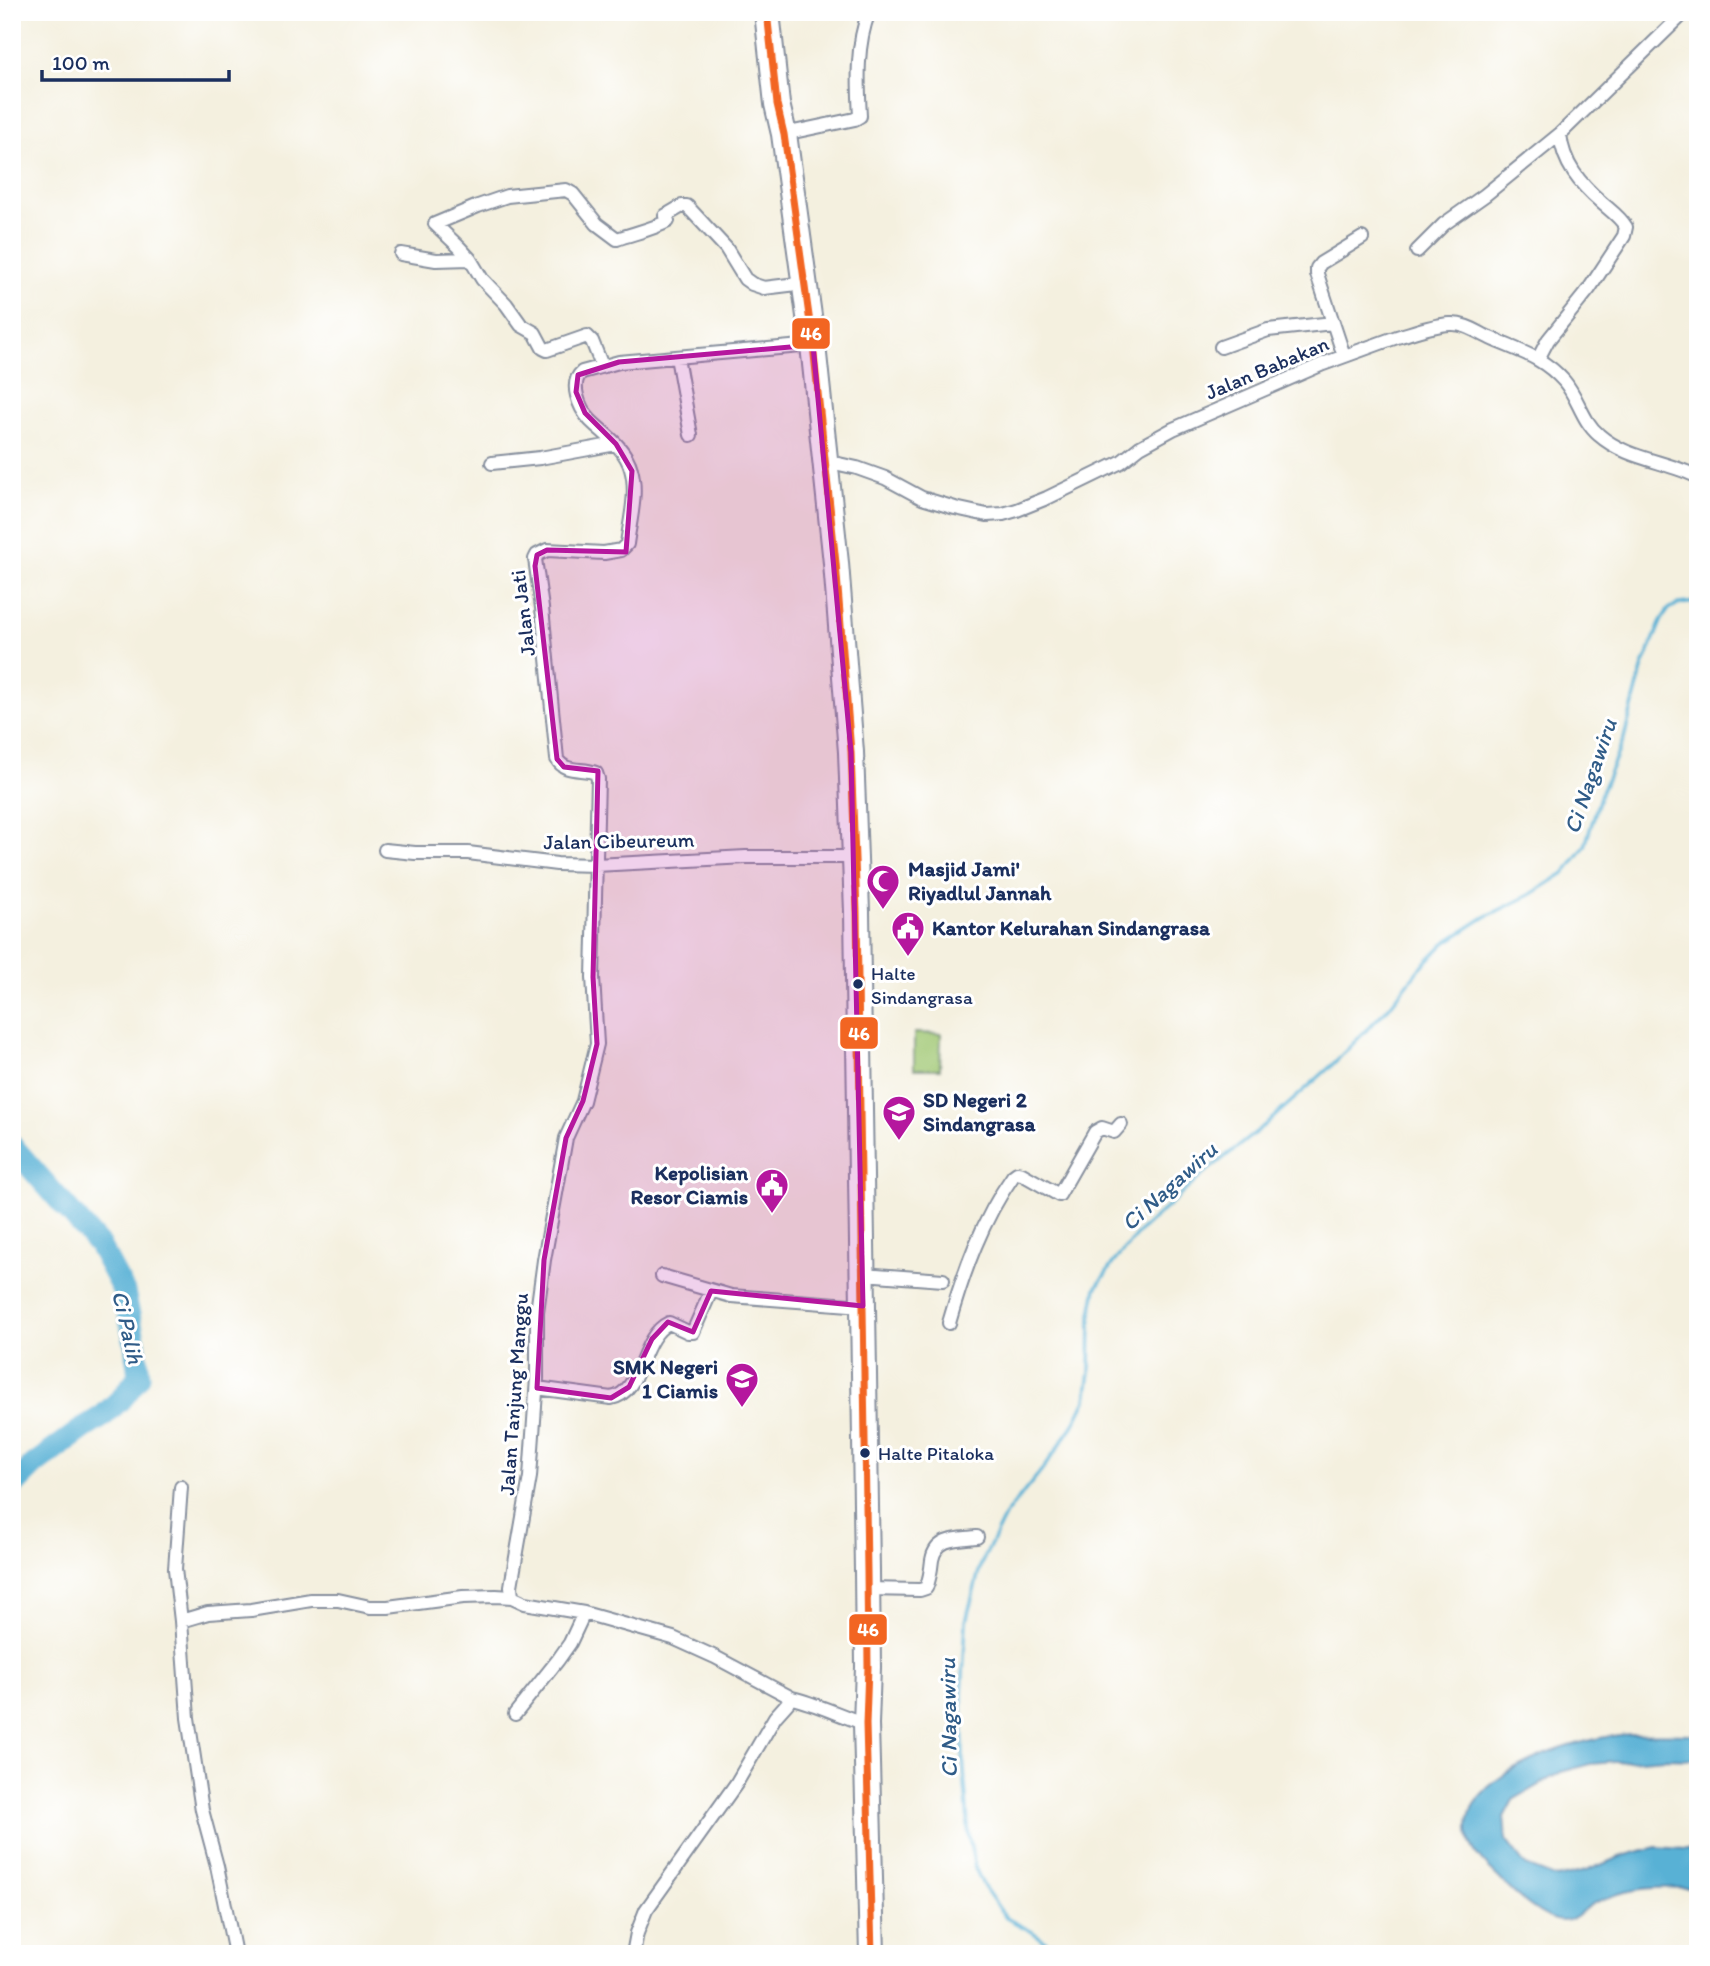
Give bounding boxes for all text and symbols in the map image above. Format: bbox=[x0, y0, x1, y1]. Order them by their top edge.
scale bar bbox=[42, 38, 229, 82]
text: 100 m bbox=[52, 50, 110, 75]
line badge: 46 bbox=[791, 317, 831, 350]
text: 46 bbox=[800, 322, 822, 345]
street label: Jalan Babakan bbox=[1201, 330, 1332, 405]
street label: Jalan Jati bbox=[505, 568, 540, 658]
water label: Ci Nagawiru bbox=[1557, 714, 1623, 837]
street label: Jalan Cibeureum bbox=[543, 827, 695, 854]
place label: Masjid Jami' Riyadlul Jannah bbox=[908, 856, 1052, 906]
mosque icon: Masjid Jami' Riyadlul Jannah bbox=[864, 862, 902, 911]
public building icon: Kantor Kelurahan Sindangrasa bbox=[889, 909, 927, 958]
place label: Kantor Kelurahan Sindangrasa bbox=[932, 915, 1211, 941]
place label: Halte Sindangrasa bbox=[871, 962, 973, 1009]
marker: Halte Sindangrasa bbox=[851, 977, 865, 991]
line badge: 46 bbox=[839, 1016, 879, 1050]
text: 46 bbox=[848, 1022, 870, 1045]
place label: SD Negeri 2 Sindangrasa bbox=[923, 1087, 1037, 1137]
school or university icon: SD Negeri 2 Sindangrasa bbox=[880, 1093, 918, 1142]
water label: Ci Nagawiru bbox=[1115, 1135, 1223, 1236]
place label: Kepolisian Resor Ciamis bbox=[631, 1160, 748, 1209]
public building icon: Kepolisian Resor Ciamis bbox=[753, 1166, 791, 1215]
water label: Ci Palih bbox=[106, 1288, 150, 1367]
street label: Jalan Tanjung Manggu bbox=[494, 1292, 533, 1496]
place label: SMK Negeri 1 Ciamis bbox=[613, 1354, 718, 1403]
school or university icon: SMK Negeri 1 Ciamis bbox=[723, 1360, 761, 1409]
place label: Halte Pitaloka bbox=[878, 1442, 994, 1465]
marker: Halte Pitaloka bbox=[858, 1446, 872, 1460]
line badge: 46 bbox=[848, 1613, 888, 1646]
text: 46 bbox=[857, 1618, 879, 1641]
water label: Ci Nagawiru bbox=[933, 1657, 963, 1778]

